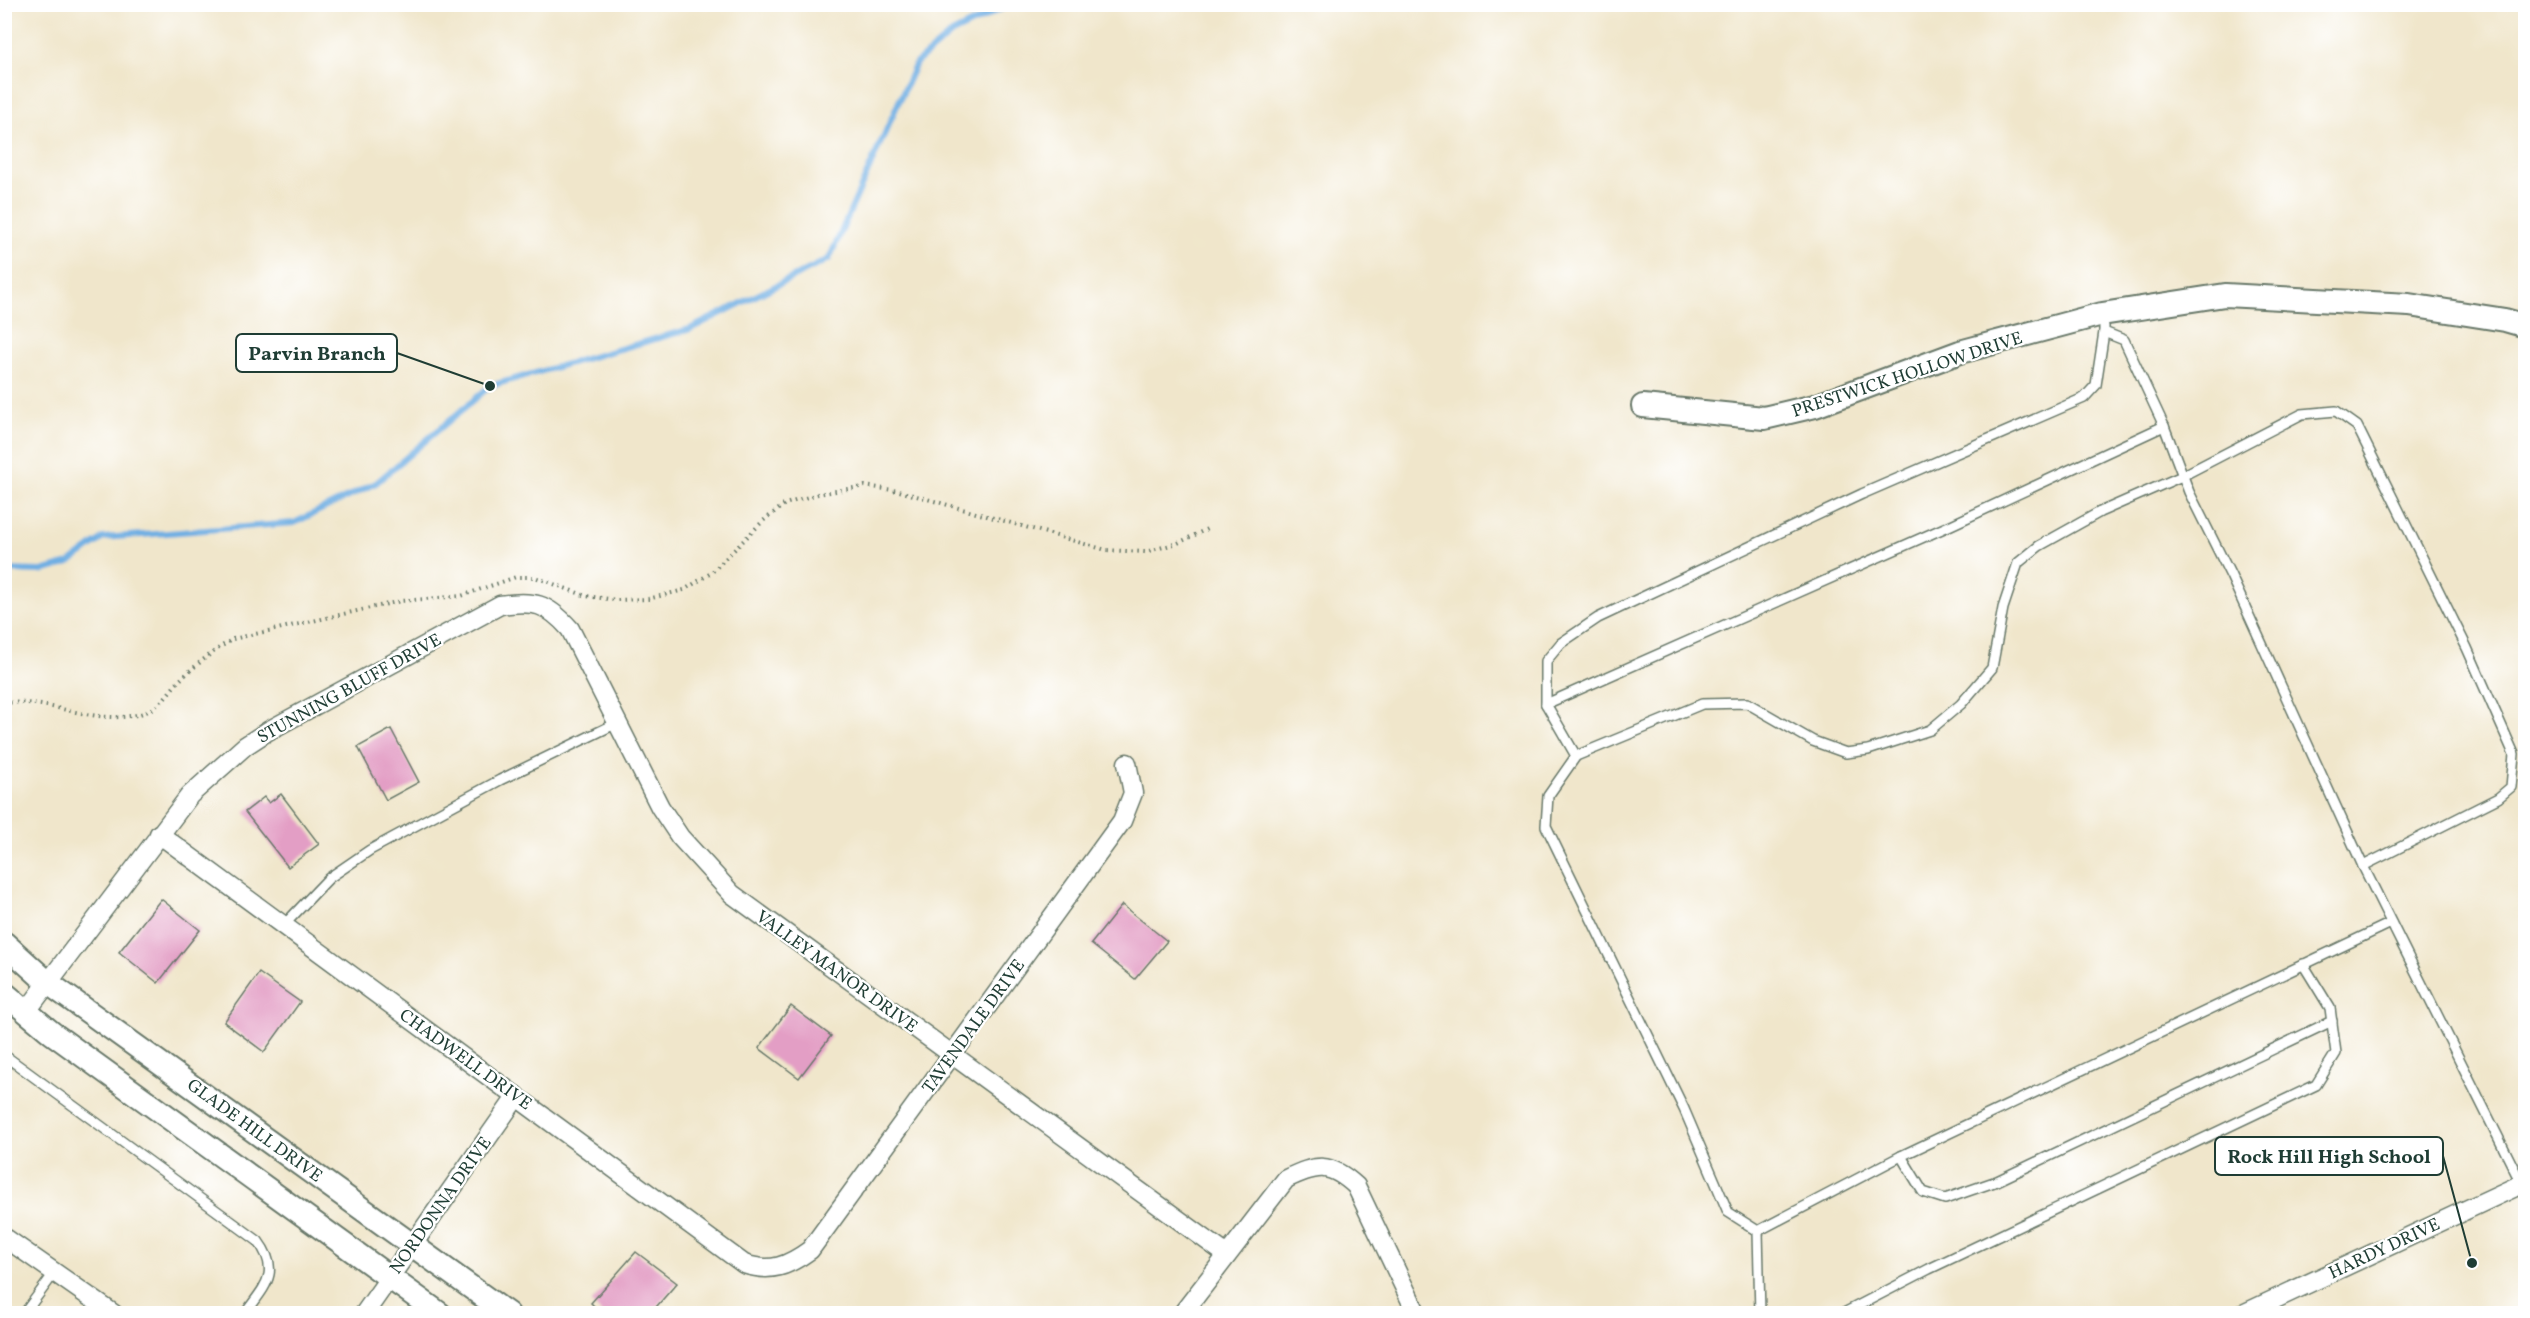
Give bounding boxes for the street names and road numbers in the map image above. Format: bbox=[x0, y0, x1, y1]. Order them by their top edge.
street label: PRESTWICK HOLLOW DRIVE bbox=[1789, 326, 2026, 425]
street label: STUNNING BLUFF DRIVE bbox=[253, 628, 447, 751]
street label: VALLEY MANOR DRIVE bbox=[750, 905, 922, 1040]
street label: TAVENDALE DRIVE bbox=[917, 954, 1032, 1099]
street label: CHADWELL DRIVE bbox=[394, 1004, 537, 1117]
street label: GLADE HILL DRIVE bbox=[181, 1073, 327, 1189]
street label: NORDONNA DRIVE bbox=[384, 1132, 498, 1280]
street label: HARDY DRIVE bbox=[2325, 1212, 2445, 1286]

